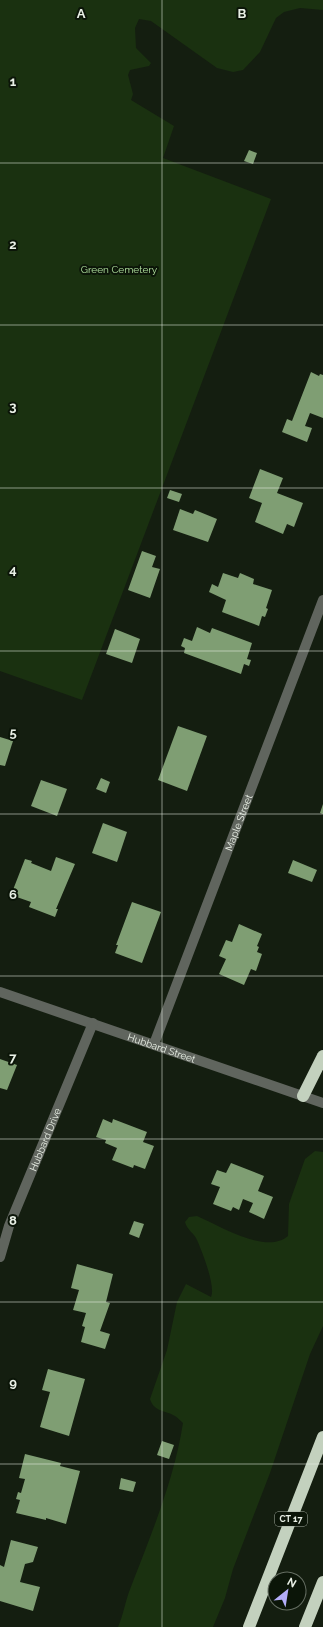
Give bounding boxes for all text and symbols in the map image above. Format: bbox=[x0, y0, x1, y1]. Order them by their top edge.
text: A bbox=[77, 6, 86, 21]
text: B bbox=[238, 6, 247, 21]
text: 1 bbox=[10, 74, 17, 89]
text: 2 bbox=[9, 237, 17, 252]
park label: Green Cemetery bbox=[81, 264, 158, 275]
text: 3 bbox=[9, 399, 17, 414]
text: 4 bbox=[9, 562, 17, 577]
text: 5 bbox=[9, 725, 17, 740]
street label: Maple Street bbox=[223, 792, 254, 852]
text: 6 bbox=[9, 887, 17, 902]
street label: Hubbard Street bbox=[126, 1031, 198, 1065]
text: 7 bbox=[9, 1050, 17, 1065]
street label: Hubbard Drive bbox=[27, 1106, 63, 1173]
text: 8 bbox=[9, 1213, 17, 1228]
text: 9 bbox=[9, 1375, 17, 1390]
road number: CT 17 bbox=[275, 1512, 307, 1526]
north arrow bbox=[267, 1571, 307, 1611]
text: N bbox=[285, 1575, 299, 1591]

